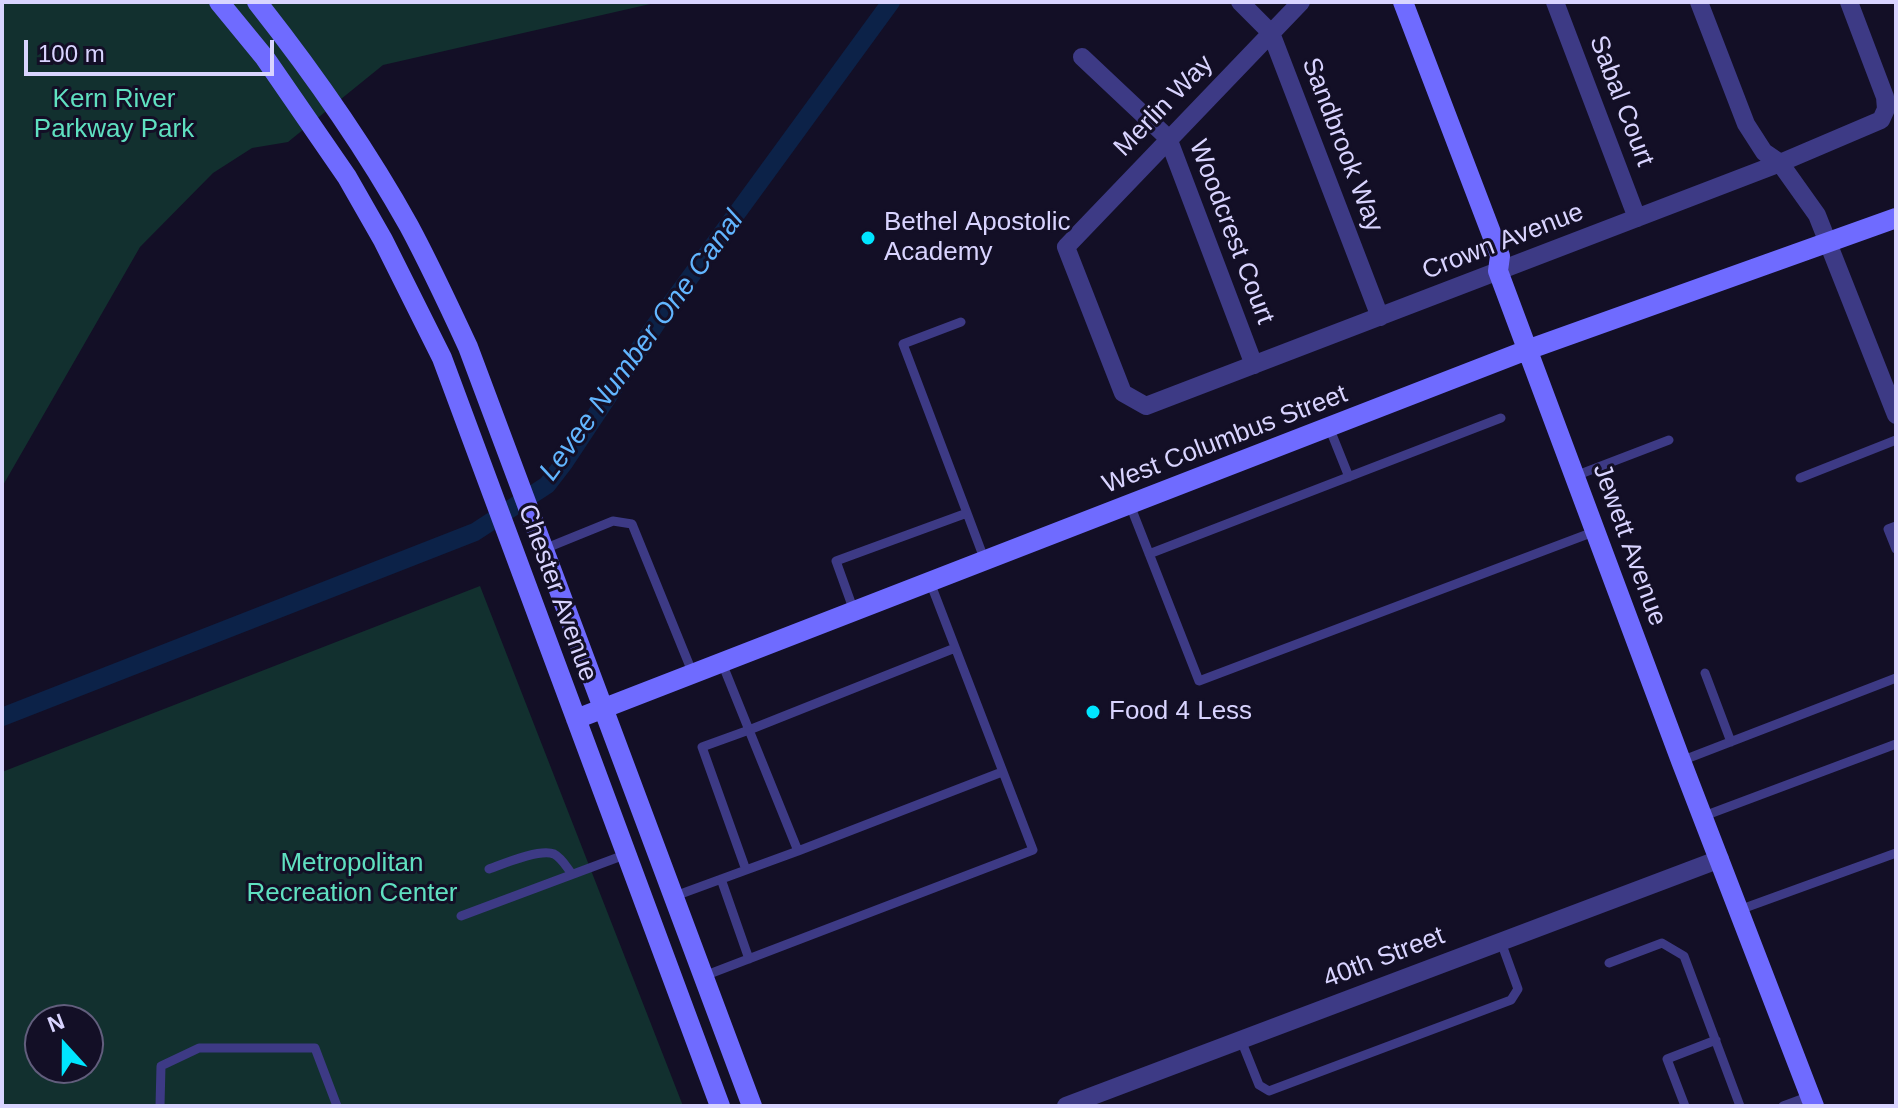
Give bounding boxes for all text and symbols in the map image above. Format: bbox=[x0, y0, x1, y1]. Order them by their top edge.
scale bar bbox=[28, 24, 278, 74]
street label: Sabal Court bbox=[1582, 31, 1660, 171]
text: 100 m bbox=[38, 40, 105, 67]
street label: Merlin Way bbox=[1108, 49, 1220, 163]
street label: Sandbrook Way bbox=[1294, 54, 1390, 236]
park label: Kern River Parkway Park bbox=[34, 84, 194, 146]
street label: Woodcrest Court bbox=[1182, 136, 1280, 328]
street label: Crown Avenue bbox=[1418, 197, 1588, 287]
water label: Levee Number One Canal bbox=[533, 205, 751, 487]
place label: Bethel Apostolic Academy bbox=[884, 207, 1070, 268]
marker: Bethel Apostolic Academy bbox=[859, 229, 877, 247]
street label: West Columbus Street bbox=[1098, 379, 1352, 501]
street label: Jewett Avenue bbox=[1585, 460, 1673, 630]
street label: Chester Avenue bbox=[511, 500, 603, 686]
place label: Food 4 Less bbox=[1109, 696, 1252, 728]
marker: Food 4 Less bbox=[1084, 703, 1102, 721]
park label: Metropolitan Recreation Center bbox=[247, 848, 457, 910]
street label: 40th Street bbox=[1319, 921, 1449, 995]
north arrow bbox=[24, 1004, 104, 1084]
text: N bbox=[44, 1008, 68, 1038]

